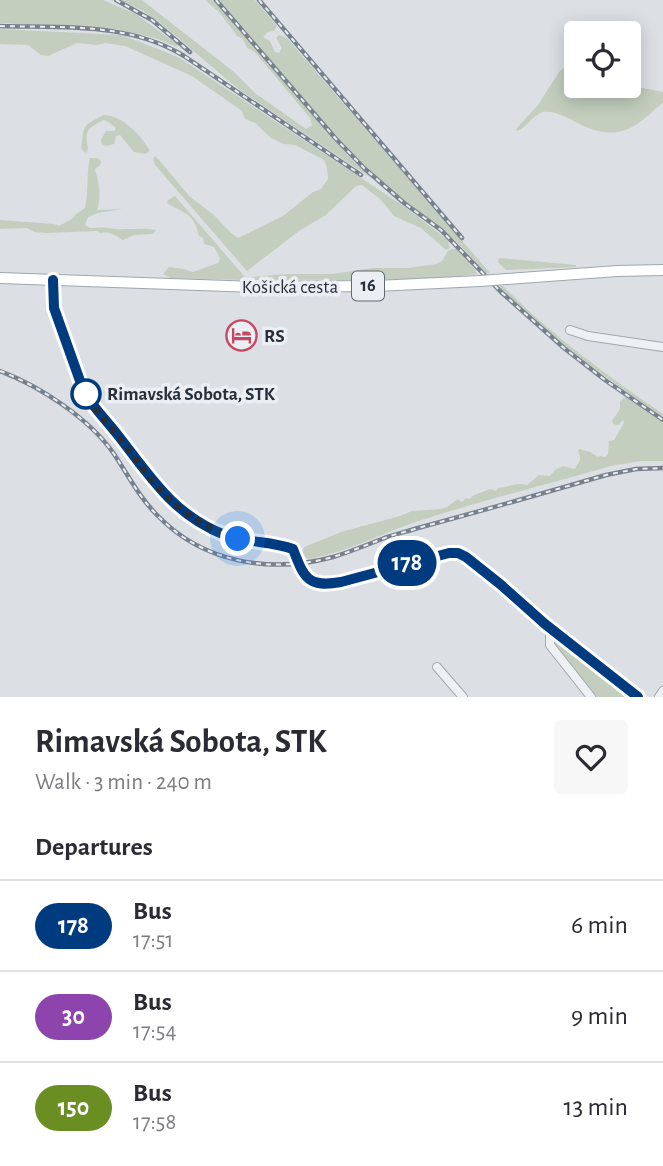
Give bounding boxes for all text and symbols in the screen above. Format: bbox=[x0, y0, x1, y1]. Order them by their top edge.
map controls bbox=[564, 21, 641, 98]
button: locate bbox=[564, 21, 641, 98]
road number: 16 bbox=[352, 272, 384, 300]
street label: Košická cesta bbox=[242, 278, 338, 297]
hotel icon: RS bbox=[224, 319, 258, 353]
place label: RS bbox=[264, 327, 285, 346]
marker: Rimavská Sobota, STK bbox=[71, 379, 101, 409]
place label: Rimavská Sobota, STK bbox=[107, 385, 276, 404]
your location bbox=[220, 521, 255, 556]
line badge: 178 bbox=[367, 540, 447, 586]
text: 178 bbox=[392, 551, 422, 575]
button: heart bbox=[554, 720, 628, 794]
text: Rimavská Sobota, STK bbox=[35, 726, 326, 759]
text: Walk · 3 min · 240 m bbox=[35, 771, 212, 794]
text: Departures bbox=[35, 834, 153, 860]
text: Bus bbox=[133, 898, 172, 924]
text: 6 min bbox=[571, 912, 628, 938]
text: 178 bbox=[58, 914, 89, 938]
text: 17:51 bbox=[133, 929, 173, 952]
text: Bus bbox=[133, 989, 172, 1015]
text: 9 min bbox=[571, 1003, 628, 1029]
text: 30 bbox=[62, 1005, 85, 1029]
text: 17:54 bbox=[133, 1020, 176, 1043]
text: Bus bbox=[133, 1080, 172, 1106]
text: 13 min bbox=[564, 1094, 628, 1120]
text: 150 bbox=[58, 1096, 89, 1120]
text: 17:58 bbox=[133, 1111, 176, 1134]

